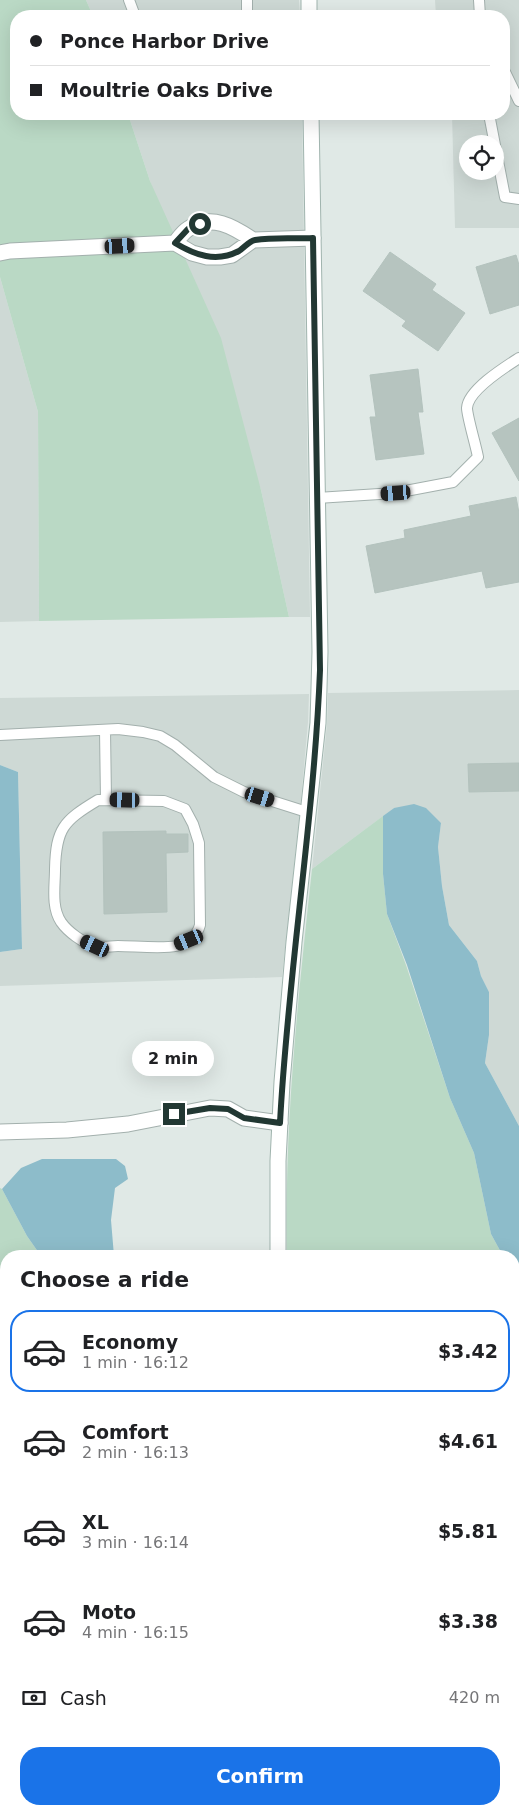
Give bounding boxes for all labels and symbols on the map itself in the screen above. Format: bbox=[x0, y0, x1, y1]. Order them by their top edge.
route start bbox=[189, 213, 211, 235]
car bbox=[104, 238, 135, 254]
car bbox=[380, 484, 411, 502]
car bbox=[243, 785, 276, 809]
car bbox=[109, 792, 140, 808]
car bbox=[172, 927, 205, 953]
car bbox=[78, 933, 111, 959]
callout: 2 min bbox=[133, 1042, 215, 1076]
route end bbox=[163, 1103, 185, 1125]

